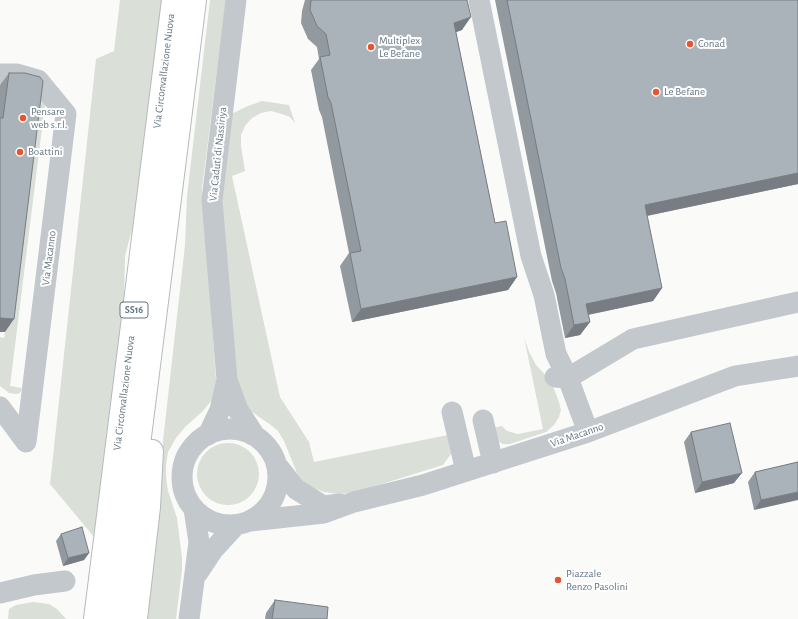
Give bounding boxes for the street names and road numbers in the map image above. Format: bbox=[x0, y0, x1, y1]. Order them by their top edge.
street label: Via Circonvallazione Nuova bbox=[150, 13, 178, 129]
street label: Via Caduti di Nassiriya bbox=[206, 106, 230, 202]
street label: Via Macanno bbox=[39, 230, 59, 286]
road number: SS16 bbox=[120, 302, 148, 318]
street label: Via Circonvallazione Nuova bbox=[110, 335, 138, 451]
street label: Via Macanno bbox=[549, 420, 605, 450]

